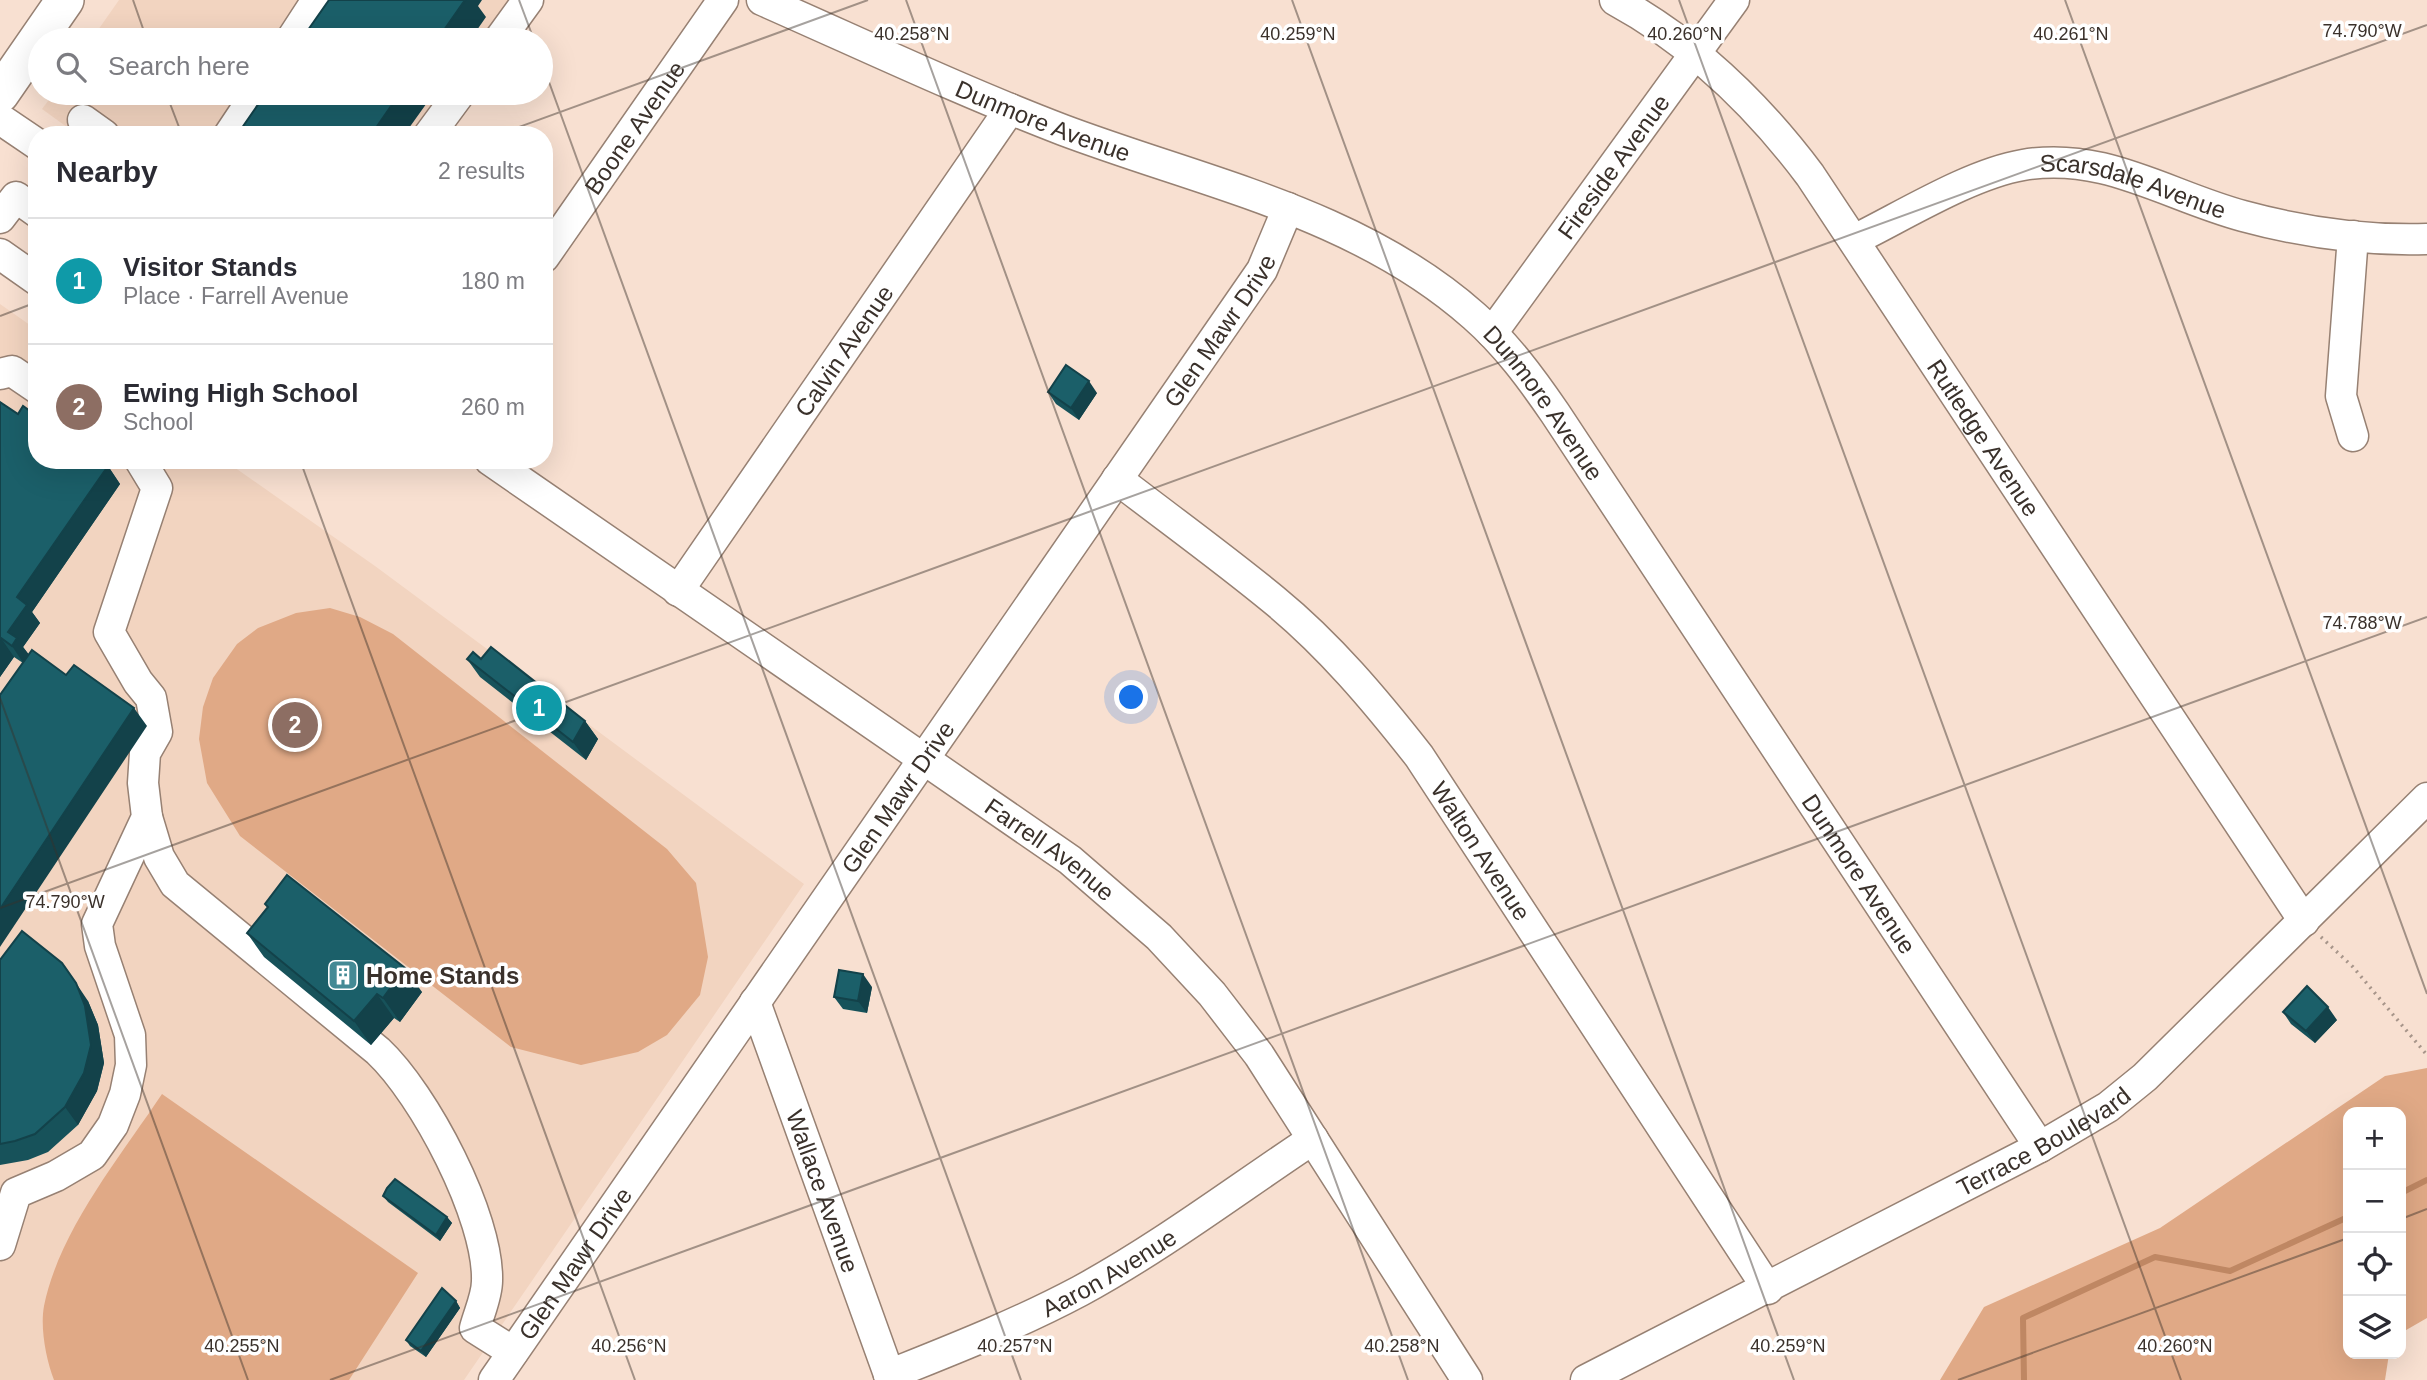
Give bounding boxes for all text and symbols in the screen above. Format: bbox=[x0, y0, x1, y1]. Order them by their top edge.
text: 74.790°W bbox=[2322, 21, 2402, 41]
text: 40.258°N bbox=[874, 24, 950, 44]
text: 40.259°N bbox=[1260, 24, 1336, 44]
text: 40.260°N bbox=[1647, 24, 1723, 44]
text: 40.261°N bbox=[2033, 24, 2109, 44]
search box bbox=[28, 28, 553, 105]
icon: search bbox=[52, 48, 90, 86]
text: Search here bbox=[108, 51, 250, 81]
street label: Boone Avenue bbox=[579, 56, 690, 199]
street label: Dunmore Avenue bbox=[952, 74, 1134, 166]
street label: Fireside Avenue bbox=[1552, 89, 1675, 244]
street label: Scarsdale Avenue bbox=[2039, 149, 2229, 224]
text: Nearby bbox=[56, 155, 158, 188]
text: 2 results bbox=[438, 158, 525, 184]
street label: Glen Mawr Drive bbox=[1158, 250, 1280, 412]
text: Visitor Stands bbox=[123, 252, 297, 282]
text: 1 bbox=[73, 268, 85, 294]
text: 180 m bbox=[461, 268, 525, 294]
street label: Calvin Avenue bbox=[789, 280, 898, 421]
text: Place · Farrell Avenue bbox=[123, 283, 349, 309]
street label: Dunmore Avenue bbox=[1478, 320, 1609, 485]
street label: Rutledge Avenue bbox=[1922, 354, 2046, 521]
text: Ewing High School bbox=[123, 378, 358, 408]
text: 2 bbox=[73, 394, 85, 420]
text: 260 m bbox=[461, 394, 525, 420]
text: School bbox=[123, 409, 193, 435]
text: 74.788°W bbox=[2322, 613, 2402, 633]
your location bbox=[1114, 680, 1148, 714]
pin: 1 bbox=[516, 682, 562, 734]
pin: 2 bbox=[272, 699, 318, 751]
street label: Glen Mawr Drive bbox=[835, 716, 959, 878]
street label: Walton Avenue bbox=[1426, 776, 1536, 925]
street label: Dunmore Avenue bbox=[1797, 789, 1922, 958]
street label: Farrell Avenue bbox=[980, 792, 1120, 906]
text: 74.790°W bbox=[25, 892, 105, 912]
building icon: Home Stands bbox=[326, 958, 360, 992]
place label: Home Stands bbox=[366, 962, 519, 989]
street label: Terrace Boulevard bbox=[1952, 1081, 2135, 1201]
street label: Wallace Avenue bbox=[781, 1106, 865, 1276]
map controls bbox=[2343, 1107, 2406, 1359]
button: + bbox=[2343, 1107, 2406, 1170]
button: − bbox=[2343, 1170, 2406, 1233]
street label: Glen Mawr Drive bbox=[513, 1182, 637, 1344]
street label: Aaron Avenue bbox=[1037, 1223, 1181, 1322]
button: locate bbox=[2343, 1233, 2406, 1296]
button: layers bbox=[2343, 1296, 2406, 1359]
text: 40.255°N bbox=[204, 1336, 280, 1356]
text: 40.256°N bbox=[591, 1336, 667, 1356]
text: 40.257°N bbox=[977, 1336, 1053, 1356]
text: 40.258°N bbox=[1364, 1336, 1440, 1356]
text: 40.259°N bbox=[1750, 1336, 1826, 1356]
text: 40.260°N bbox=[2137, 1336, 2213, 1356]

